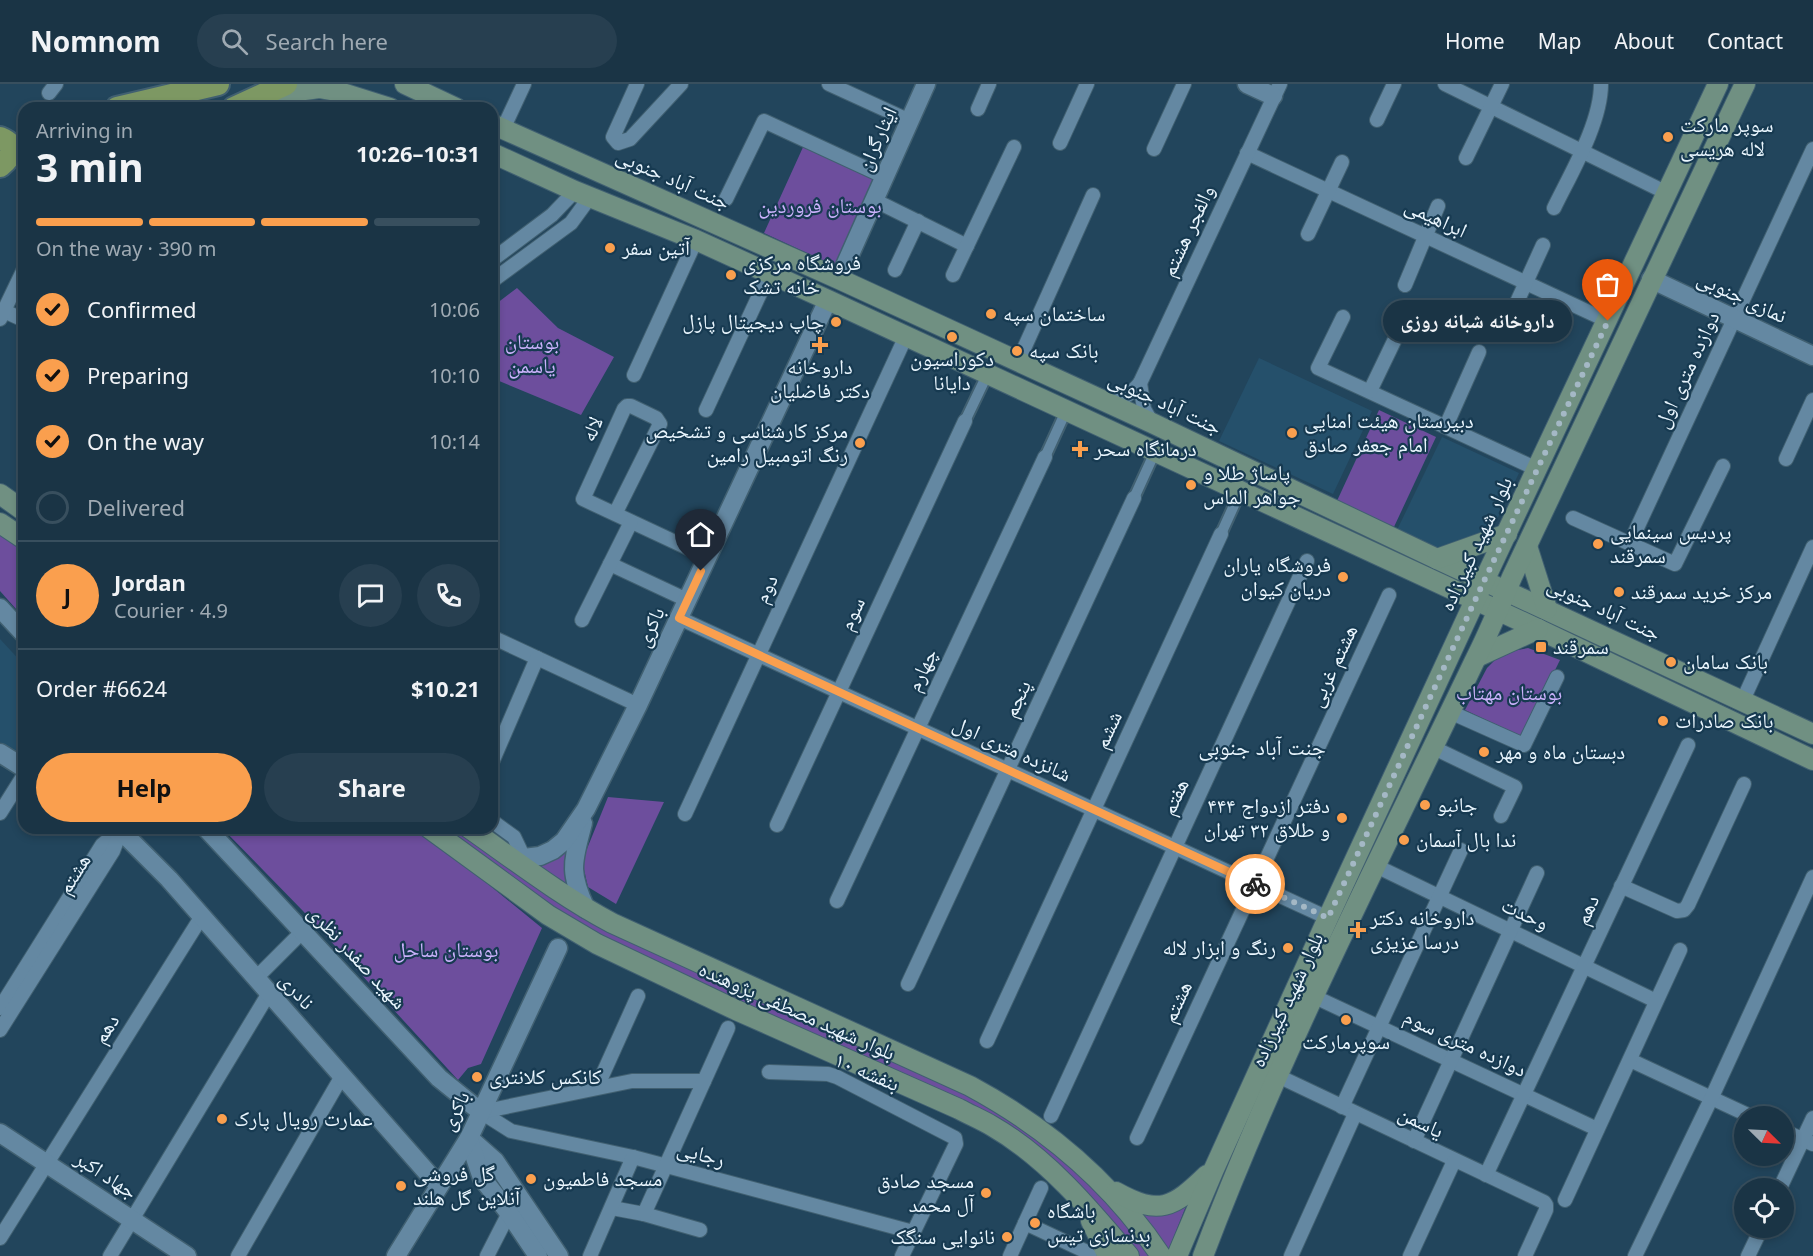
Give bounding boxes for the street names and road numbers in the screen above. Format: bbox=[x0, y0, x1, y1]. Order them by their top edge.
street label: ایثارگران bbox=[850, 102, 903, 175]
street label: جنت آباد جنوبی bbox=[612, 141, 735, 216]
street label: والفجر هشتم bbox=[1154, 180, 1222, 282]
street label: ابراهیمی bbox=[1401, 191, 1472, 244]
street label: نمازی جنوبی bbox=[1693, 263, 1792, 329]
street label: دوازده متری اول bbox=[1647, 307, 1725, 432]
street label: جنت آباد جنوبی bbox=[1104, 364, 1227, 441]
street label: لاله bbox=[573, 412, 609, 446]
street label: بلوار شهید کبیرزاده bbox=[1432, 472, 1519, 615]
street label: دوم bbox=[746, 570, 785, 608]
street label: جنت آباد جنوبی bbox=[1543, 570, 1666, 647]
street label: سوم bbox=[831, 592, 872, 635]
street label: باکری bbox=[628, 602, 671, 651]
street label: هشتم غربی bbox=[1301, 620, 1364, 712]
street label: چهارم bbox=[899, 643, 944, 696]
street label: پنجم bbox=[995, 675, 1038, 722]
street label: ششم bbox=[1086, 706, 1129, 754]
street label: شانزده متری اول bbox=[949, 708, 1076, 788]
street label: هفتم bbox=[1153, 774, 1196, 820]
street label: هشتم bbox=[50, 848, 97, 900]
street label: وحدت bbox=[1497, 890, 1554, 936]
street label: دهم bbox=[1567, 890, 1606, 930]
street label: شهید صفدر نظری bbox=[302, 898, 413, 1015]
street label: بلوار شهید کبیرزاده bbox=[1243, 928, 1330, 1071]
street label: بلوار شهید مصطفی پژوهنده bbox=[695, 954, 900, 1066]
street label: نادری bbox=[274, 966, 322, 1015]
street label: هشتم bbox=[1154, 976, 1199, 1028]
street label: دوازده متری سوم bbox=[1399, 1001, 1531, 1084]
street label: دهم bbox=[85, 1008, 126, 1049]
street label: بنفشه ۱۰ bbox=[831, 1045, 904, 1097]
street label: باکری bbox=[432, 1086, 476, 1135]
street label: یاسمن bbox=[1394, 1098, 1449, 1144]
street label: رجایی bbox=[674, 1133, 728, 1173]
street label: جهاد اکبر bbox=[69, 1143, 143, 1205]

